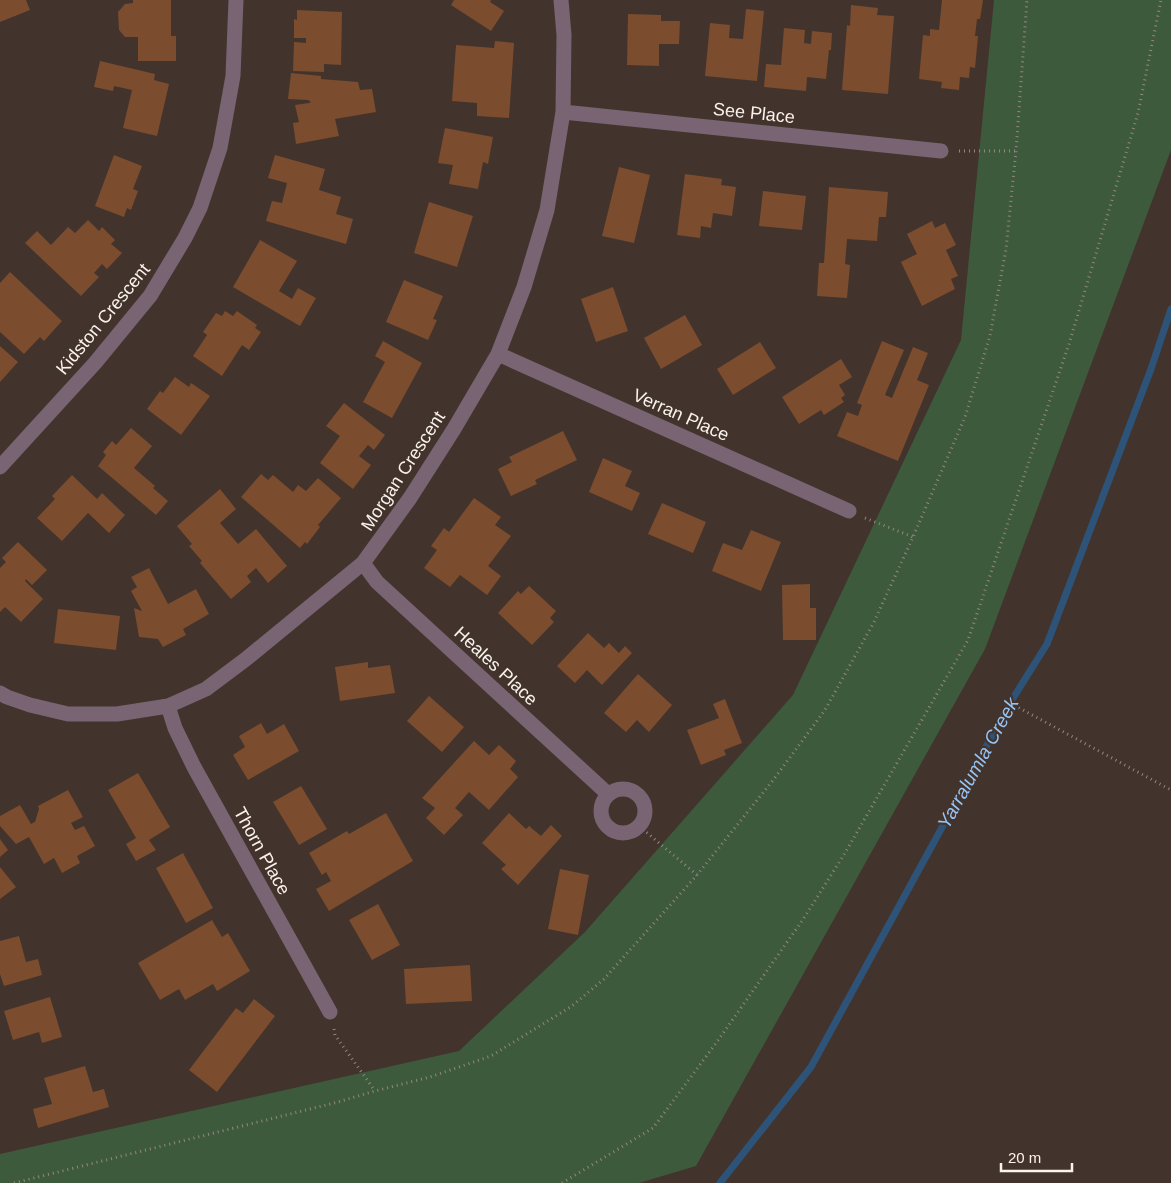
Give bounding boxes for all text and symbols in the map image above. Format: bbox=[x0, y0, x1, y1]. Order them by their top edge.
street label: See Place bbox=[712, 99, 796, 127]
street label: Kidston Crescent bbox=[52, 259, 154, 379]
street label: Verran Place bbox=[630, 385, 732, 445]
street label: Morgan Crescent bbox=[357, 408, 449, 534]
street label: Heales Place bbox=[450, 623, 542, 709]
water label: Yarralumla Creek bbox=[933, 693, 1023, 832]
street label: Thorn Place bbox=[230, 804, 294, 898]
scale bar bbox=[1001, 1140, 1072, 1172]
text: 20 m bbox=[1008, 1149, 1041, 1166]

